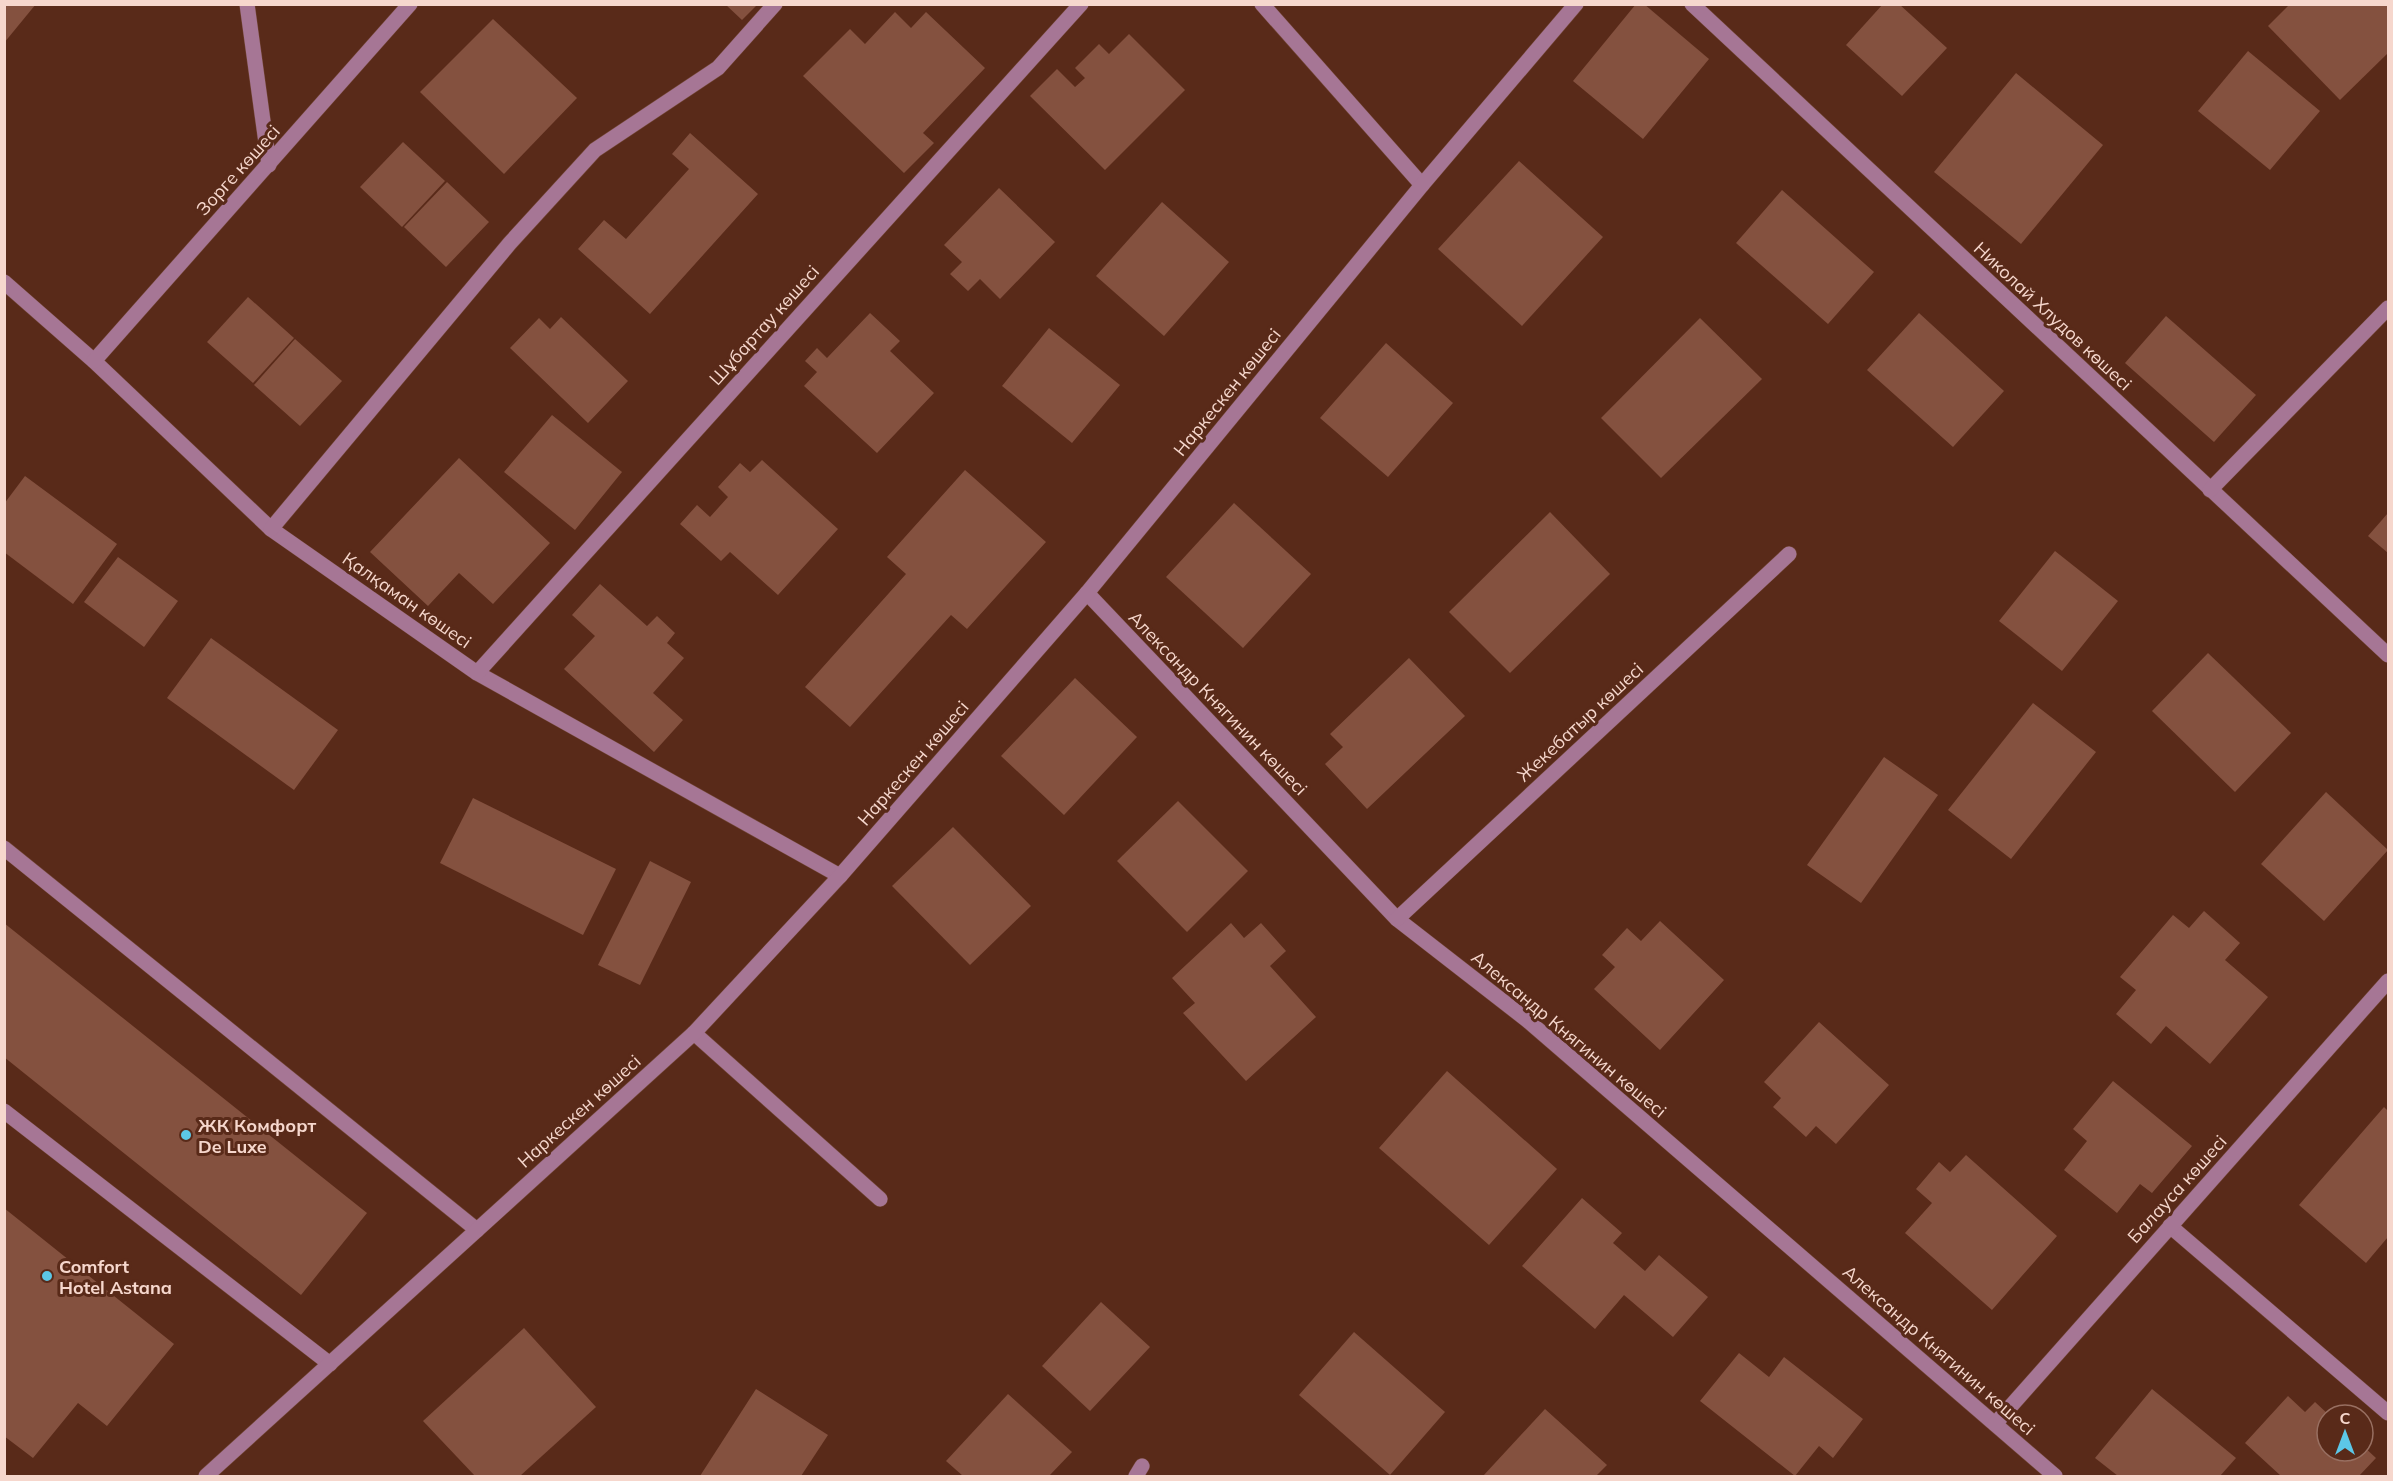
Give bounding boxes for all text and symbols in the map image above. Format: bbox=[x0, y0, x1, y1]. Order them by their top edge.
street label: Зорге көшесі bbox=[191, 120, 285, 220]
street label: Николай Хлудов көшесі bbox=[1969, 237, 2137, 395]
street label: Шұбартау көшесі bbox=[704, 260, 824, 390]
street label: Наркескен көшесі bbox=[1168, 323, 1286, 461]
street label: Қалқаман көшесі bbox=[338, 547, 476, 653]
street label: Александр Княгинин көшесі bbox=[1124, 606, 1312, 800]
street label: Жекебатыр көшесі bbox=[1512, 657, 1648, 787]
street label: Наркескен көшесі bbox=[852, 696, 974, 830]
street label: Александр Княгинин көшесі bbox=[1467, 946, 1671, 1122]
street label: Наркескен көшесі bbox=[513, 1050, 645, 1172]
place label: ЖК Комфорт De Luxe bbox=[198, 1114, 317, 1158]
marker: ЖК Комфорт De Luxe bbox=[179, 1128, 193, 1142]
street label: Балауса көшесі bbox=[2122, 1130, 2232, 1248]
place label: Comfort Hotel Astana bbox=[59, 1255, 172, 1299]
street label: Александр Княгинин көшесі bbox=[1838, 1260, 2040, 1440]
marker: Comfort Hotel Astana bbox=[40, 1269, 54, 1283]
north arrow bbox=[2315, 1403, 2375, 1463]
text: С bbox=[2340, 1408, 2351, 1428]

